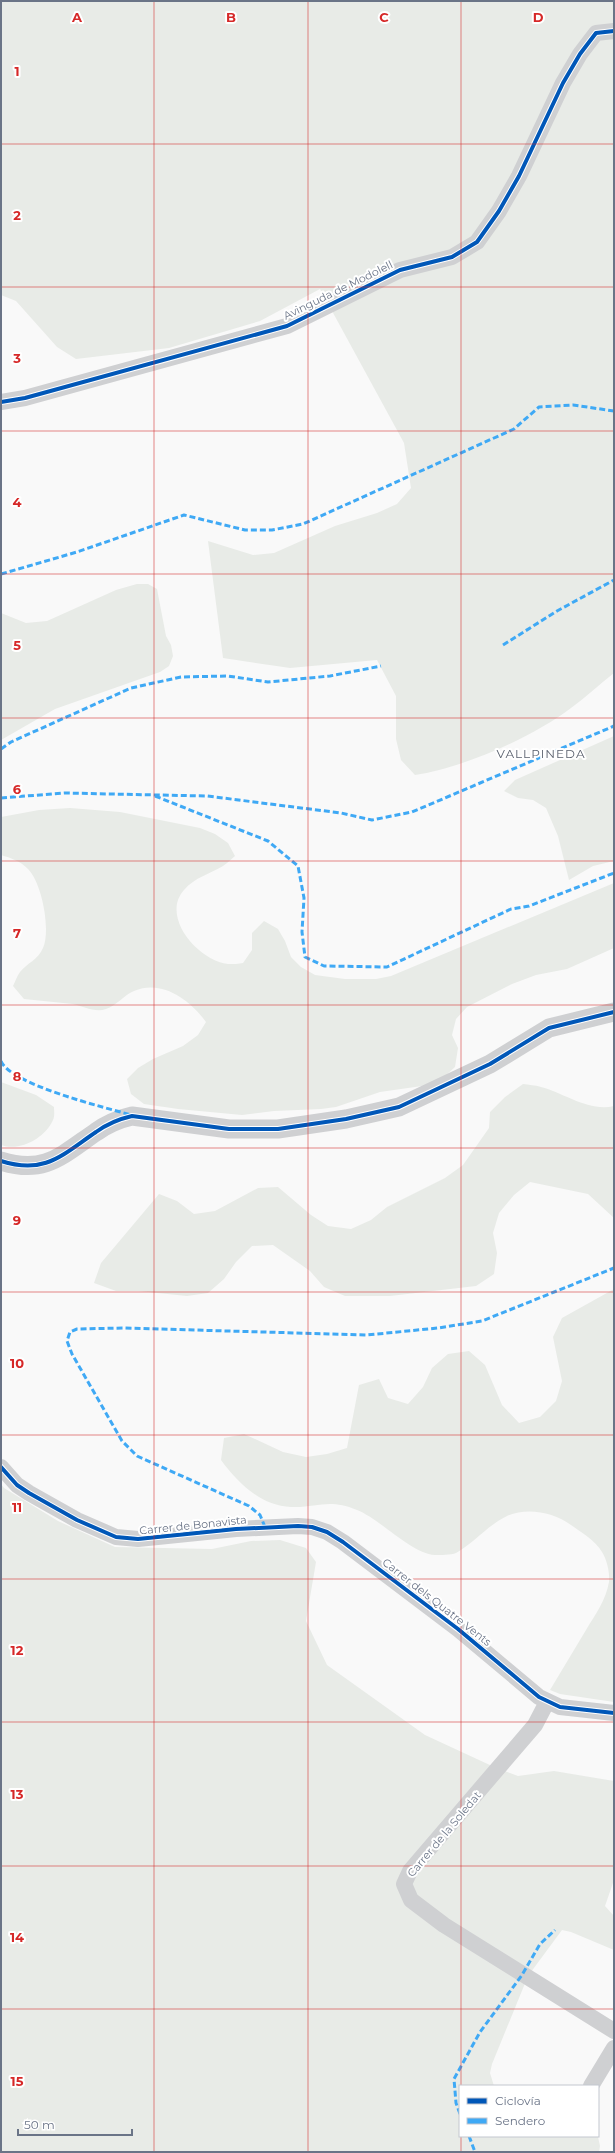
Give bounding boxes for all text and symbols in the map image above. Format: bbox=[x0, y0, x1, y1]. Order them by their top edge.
text: A bbox=[71, 9, 83, 25]
text: B bbox=[226, 9, 236, 25]
text: C bbox=[379, 9, 389, 25]
text: D bbox=[533, 9, 544, 25]
text: 1 bbox=[14, 63, 20, 79]
text: 2 bbox=[13, 207, 21, 223]
street label: Avinguda de Modolell bbox=[281, 257, 395, 323]
text: 3 bbox=[12, 350, 21, 366]
text: 4 bbox=[13, 494, 22, 510]
text: 5 bbox=[13, 637, 21, 653]
district label: VALLPINEDA bbox=[497, 746, 585, 761]
text: 6 bbox=[13, 781, 22, 797]
text: 7 bbox=[13, 925, 21, 941]
text: 8 bbox=[13, 1068, 22, 1084]
text: 9 bbox=[13, 1212, 21, 1228]
text: 10 bbox=[10, 1355, 24, 1371]
text: 11 bbox=[12, 1499, 22, 1515]
street label: Carrer de Bonavista bbox=[139, 1512, 247, 1538]
street label: Carrer dels Quatre Vents bbox=[380, 1555, 495, 1649]
text: 12 bbox=[11, 1642, 24, 1658]
text: 13 bbox=[11, 1786, 24, 1802]
street label: Carrer de la Soledat bbox=[404, 1788, 484, 1880]
text: 14 bbox=[10, 1929, 24, 1945]
text: 15 bbox=[11, 2073, 24, 2089]
legend bbox=[459, 2085, 599, 2137]
text: Ciclovía bbox=[495, 2093, 541, 2108]
scale bar bbox=[18, 2111, 132, 2137]
text: Sendero bbox=[495, 2113, 545, 2128]
text: 50 m bbox=[24, 2117, 55, 2132]

